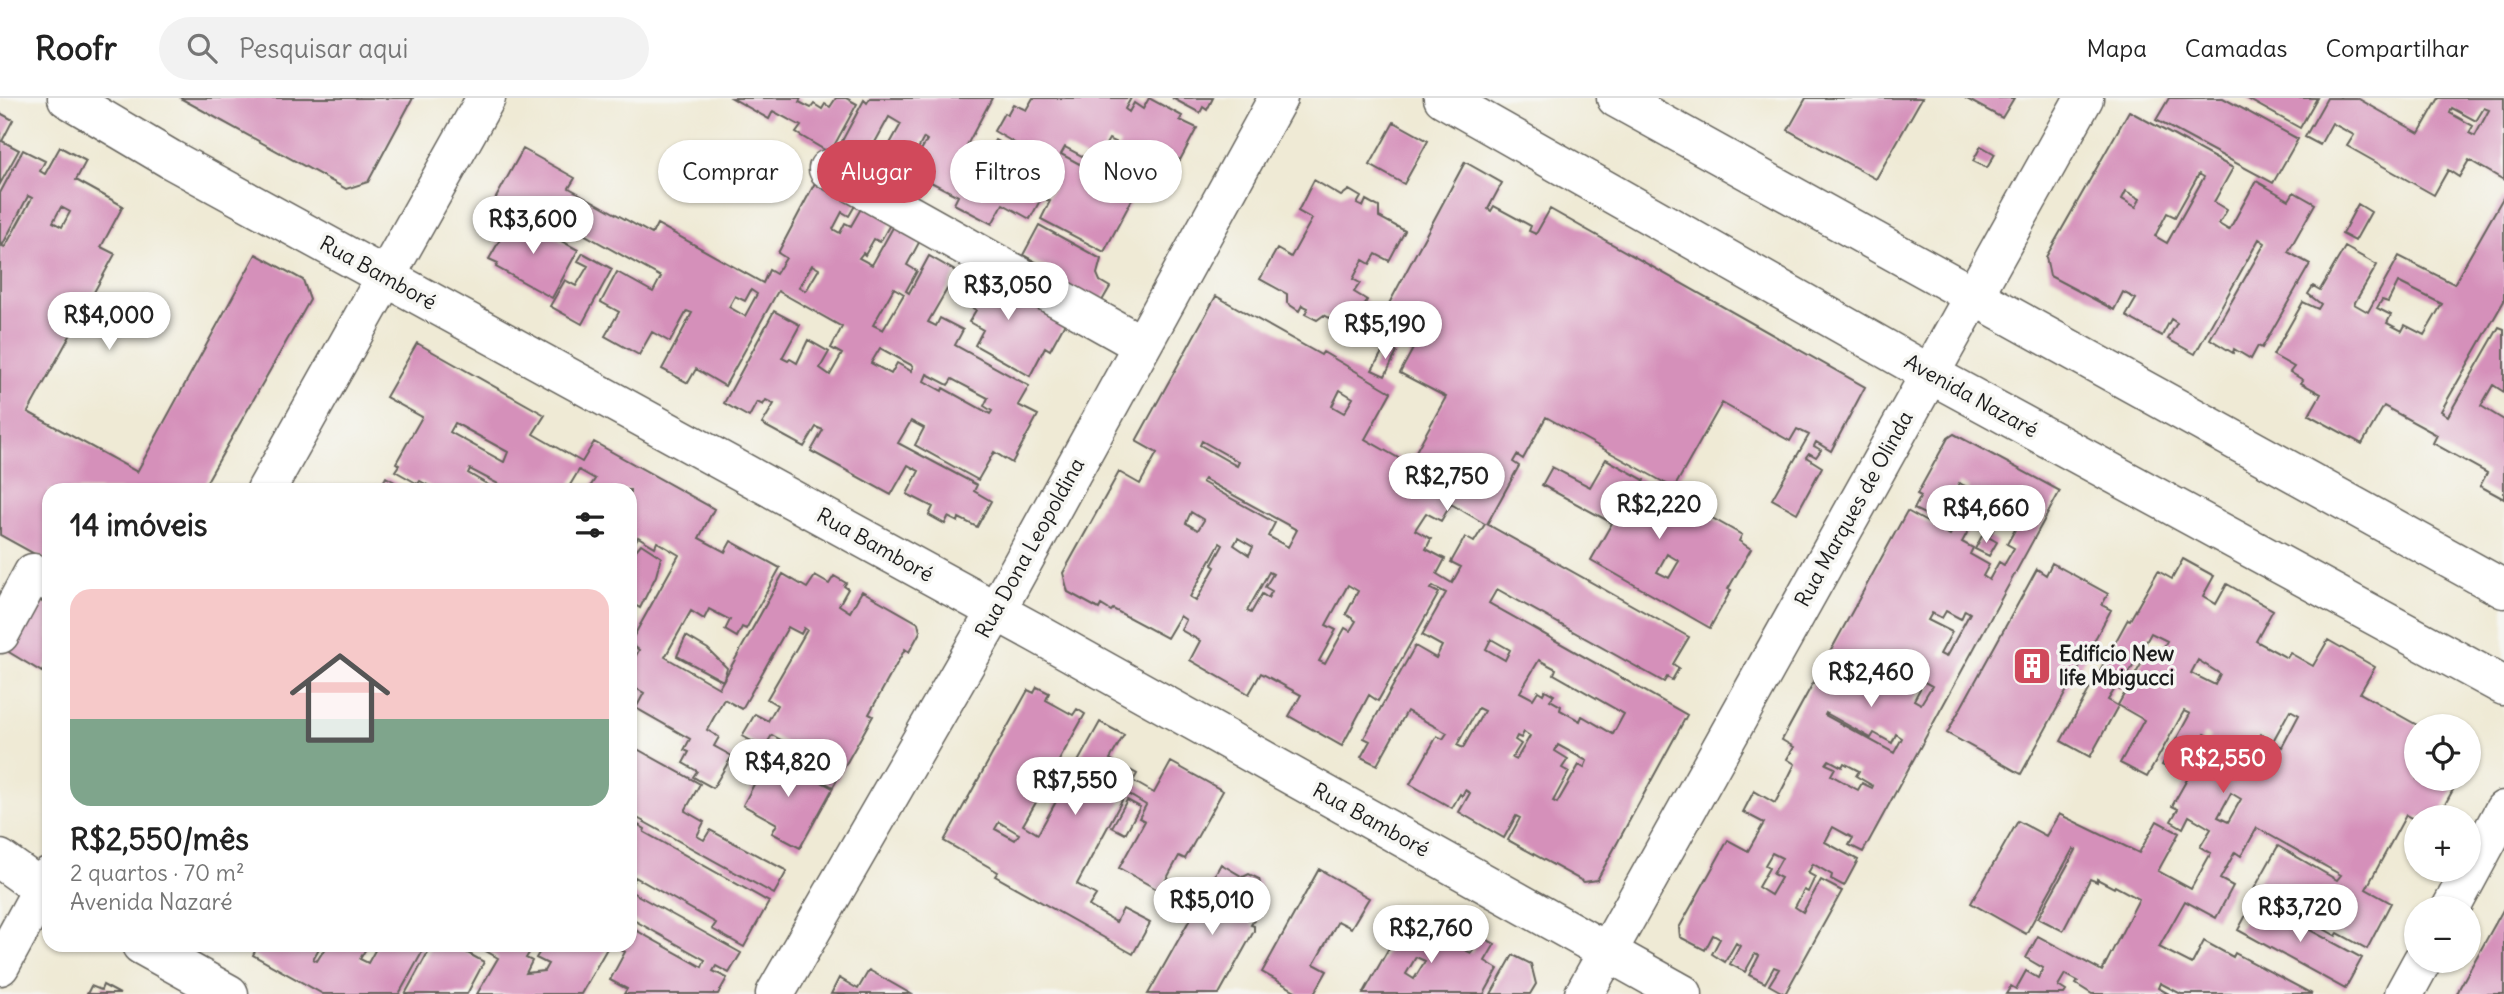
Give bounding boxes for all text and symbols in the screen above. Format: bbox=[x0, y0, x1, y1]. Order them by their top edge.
search box bbox=[159, 17, 649, 80]
text: Roofr bbox=[35, 27, 117, 69]
icon: search bbox=[183, 29, 221, 67]
text: Pesquisar aqui bbox=[239, 32, 408, 65]
text: Mapa bbox=[2086, 33, 2147, 63]
text: Camadas bbox=[2185, 33, 2288, 63]
text: Compartilhar bbox=[2326, 33, 2469, 63]
chip: Comprar bbox=[658, 140, 803, 203]
chip: Alugar bbox=[817, 140, 936, 203]
chip: Filtros bbox=[950, 140, 1065, 203]
chip: Novo bbox=[1079, 140, 1182, 203]
pin: R$3,600 bbox=[468, 197, 598, 256]
text: R$3,600 bbox=[489, 204, 577, 233]
street label: Rua Bamboré bbox=[315, 229, 441, 316]
pin: R$3,050 bbox=[943, 262, 1073, 322]
text: R$3,050 bbox=[964, 270, 1052, 299]
pin: R$4,000 bbox=[44, 292, 174, 352]
text: R$4,000 bbox=[64, 300, 154, 329]
pin: R$5,190 bbox=[1320, 302, 1450, 361]
text: R$5,190 bbox=[1344, 309, 1426, 338]
street label: Avenida Nazaré bbox=[1900, 348, 2043, 443]
street label: Rua Marques de Olinda bbox=[1788, 406, 1919, 612]
street label: Rua Dona Leopoldina bbox=[969, 453, 1090, 643]
pin: R$2,750 bbox=[1382, 454, 1512, 513]
text: R$2,750 bbox=[1405, 461, 1489, 490]
pin: R$2,220 bbox=[1594, 482, 1724, 541]
pin: R$4,660 bbox=[1921, 486, 2051, 545]
text: R$2,220 bbox=[1616, 489, 1702, 518]
text: R$4,660 bbox=[1942, 493, 2030, 522]
street label: Rua Bamboré bbox=[812, 501, 938, 588]
text: 14 imóveis bbox=[70, 506, 207, 544]
icon: filters bbox=[571, 506, 609, 544]
icon: home bbox=[277, 635, 403, 761]
place label: Edifício New life Mbigucci bbox=[2059, 640, 2175, 691]
building icon: Edifício New life Mbigucci bbox=[2011, 645, 2053, 687]
pin: R$2,460 bbox=[1806, 650, 1936, 709]
text: R$2,460 bbox=[1828, 657, 1914, 686]
map controls bbox=[2404, 714, 2481, 973]
button: locate bbox=[2404, 714, 2481, 791]
pin: R$2,550 bbox=[2158, 736, 2288, 795]
pin: R$4,820 bbox=[723, 740, 853, 799]
text: R$2,550 bbox=[2180, 743, 2266, 772]
text: R$4,820 bbox=[745, 747, 831, 776]
pin: R$7,550 bbox=[1010, 758, 1140, 817]
text: R$7,550 bbox=[1032, 765, 1118, 794]
street label: Rua Bamboré bbox=[1308, 776, 1434, 863]
button: + bbox=[2404, 805, 2481, 882]
text: R$2,550/mês bbox=[70, 820, 249, 858]
text: 2 quartos · 70 m² bbox=[70, 858, 245, 887]
pin: R$5,010 bbox=[1147, 878, 1277, 937]
pin: R$3,720 bbox=[2235, 884, 2365, 944]
text: R$5,010 bbox=[1170, 885, 1254, 914]
text: Avenida Nazaré bbox=[70, 887, 233, 916]
text: R$3,720 bbox=[2258, 892, 2342, 921]
button: − bbox=[2404, 896, 2481, 973]
pin: R$2,760 bbox=[1366, 906, 1496, 965]
text: R$2,760 bbox=[1389, 913, 1473, 942]

